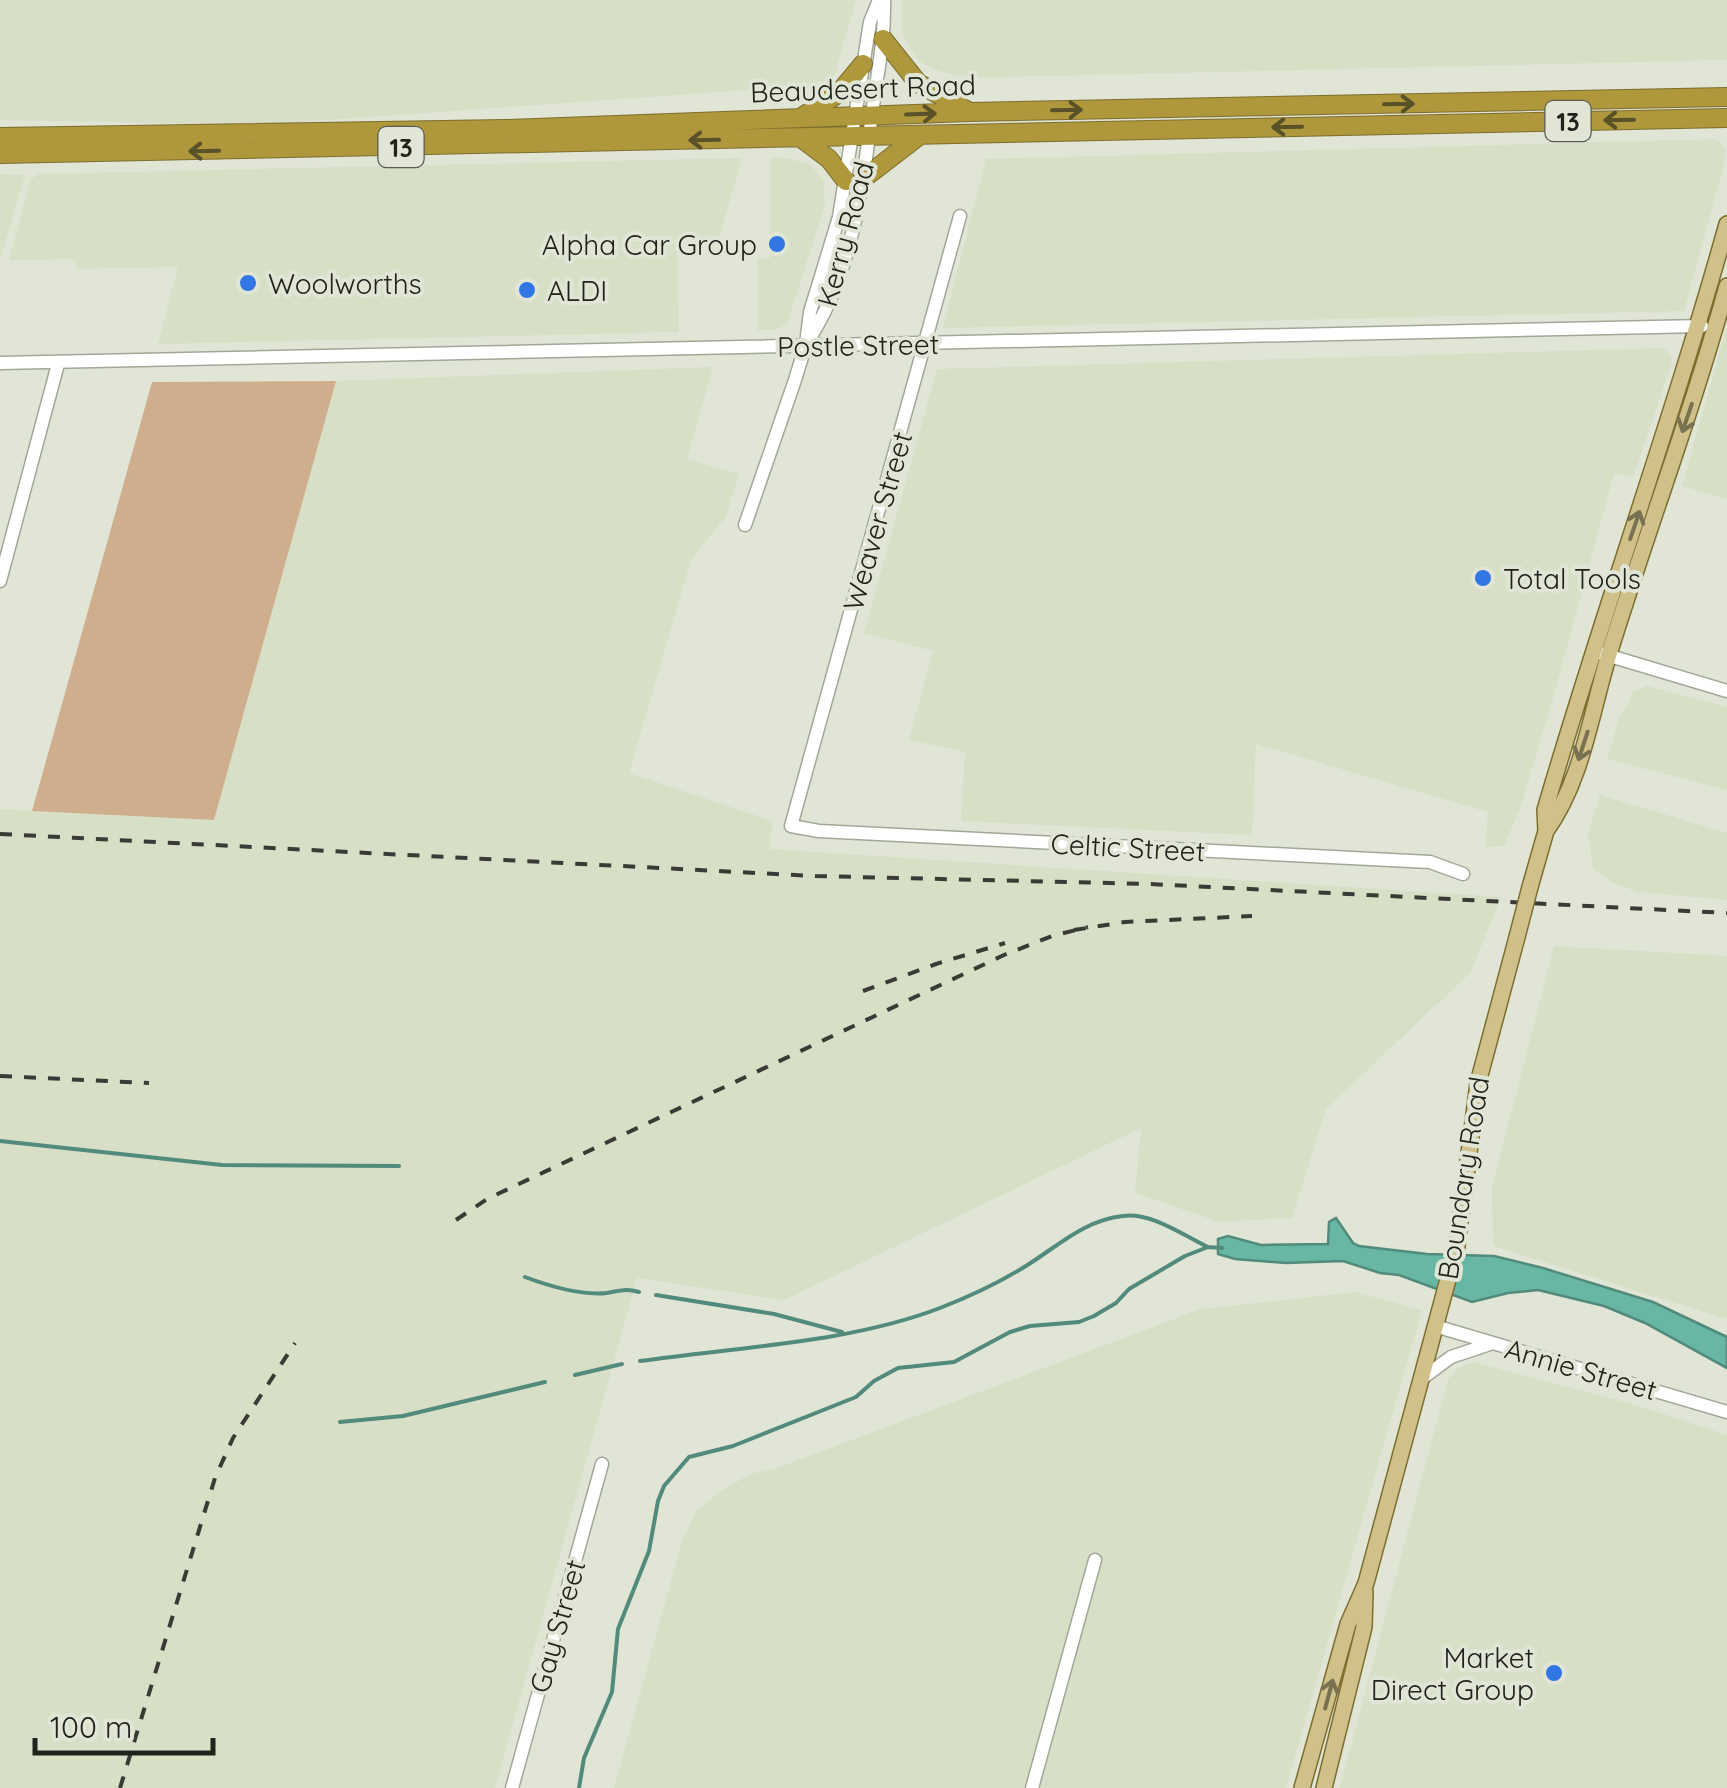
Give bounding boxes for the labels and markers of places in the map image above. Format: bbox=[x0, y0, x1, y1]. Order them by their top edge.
place label: Alpha Car Group bbox=[542, 227, 757, 262]
marker: Alpha Car Group bbox=[766, 233, 788, 255]
place label: Woolworths bbox=[268, 266, 422, 301]
marker: Woolworths bbox=[237, 272, 259, 294]
place label: ALDI bbox=[547, 273, 607, 308]
marker: ALDI bbox=[516, 279, 538, 301]
place label: Total Tools bbox=[1503, 561, 1641, 596]
marker: Total Tools bbox=[1472, 567, 1494, 589]
place label: Market Direct Group bbox=[1371, 1640, 1534, 1707]
marker: Market Direct Group bbox=[1543, 1662, 1565, 1684]

